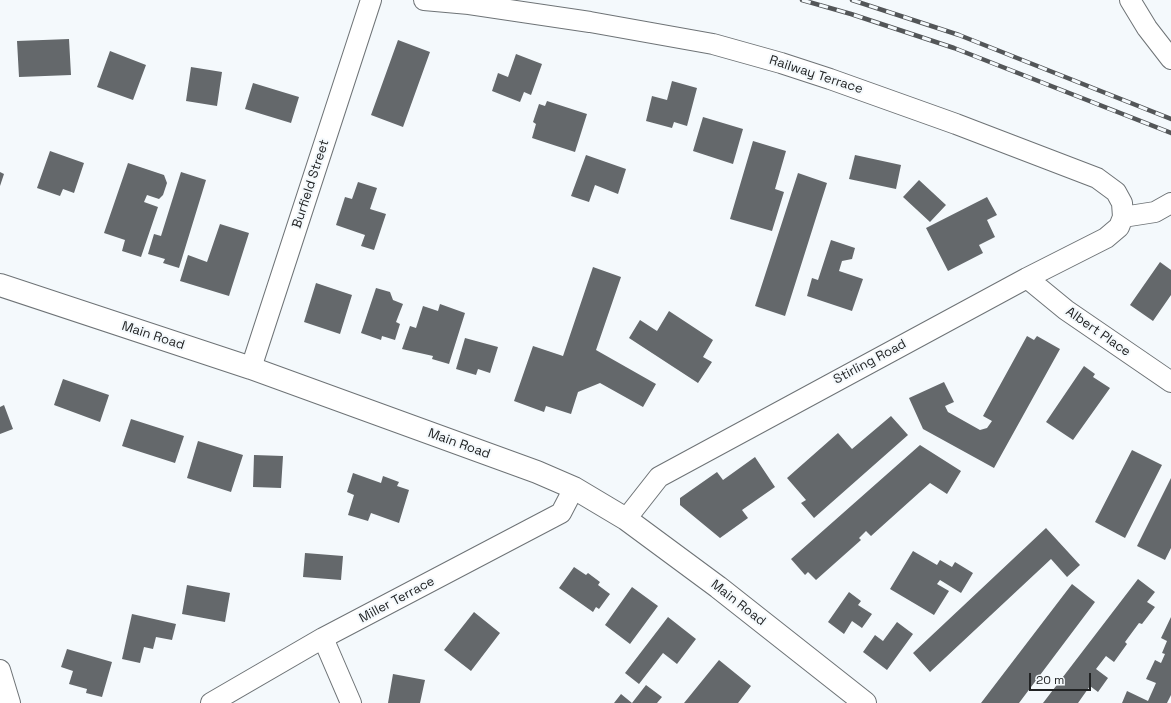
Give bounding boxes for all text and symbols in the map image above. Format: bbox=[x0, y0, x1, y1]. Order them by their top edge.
street label: Railway Terrace bbox=[767, 53, 865, 97]
street label: Burfield Street bbox=[289, 138, 333, 230]
street label: Albert Place bbox=[1063, 304, 1133, 360]
street label: Main Road bbox=[120, 319, 186, 353]
street label: Stirling Road bbox=[831, 336, 909, 388]
street label: Main Road bbox=[426, 426, 492, 462]
street label: Miller Terrace bbox=[357, 574, 437, 626]
street label: Main Road bbox=[708, 577, 768, 629]
scale bar bbox=[1031, 665, 1093, 691]
text: 20 m bbox=[1036, 672, 1064, 688]

